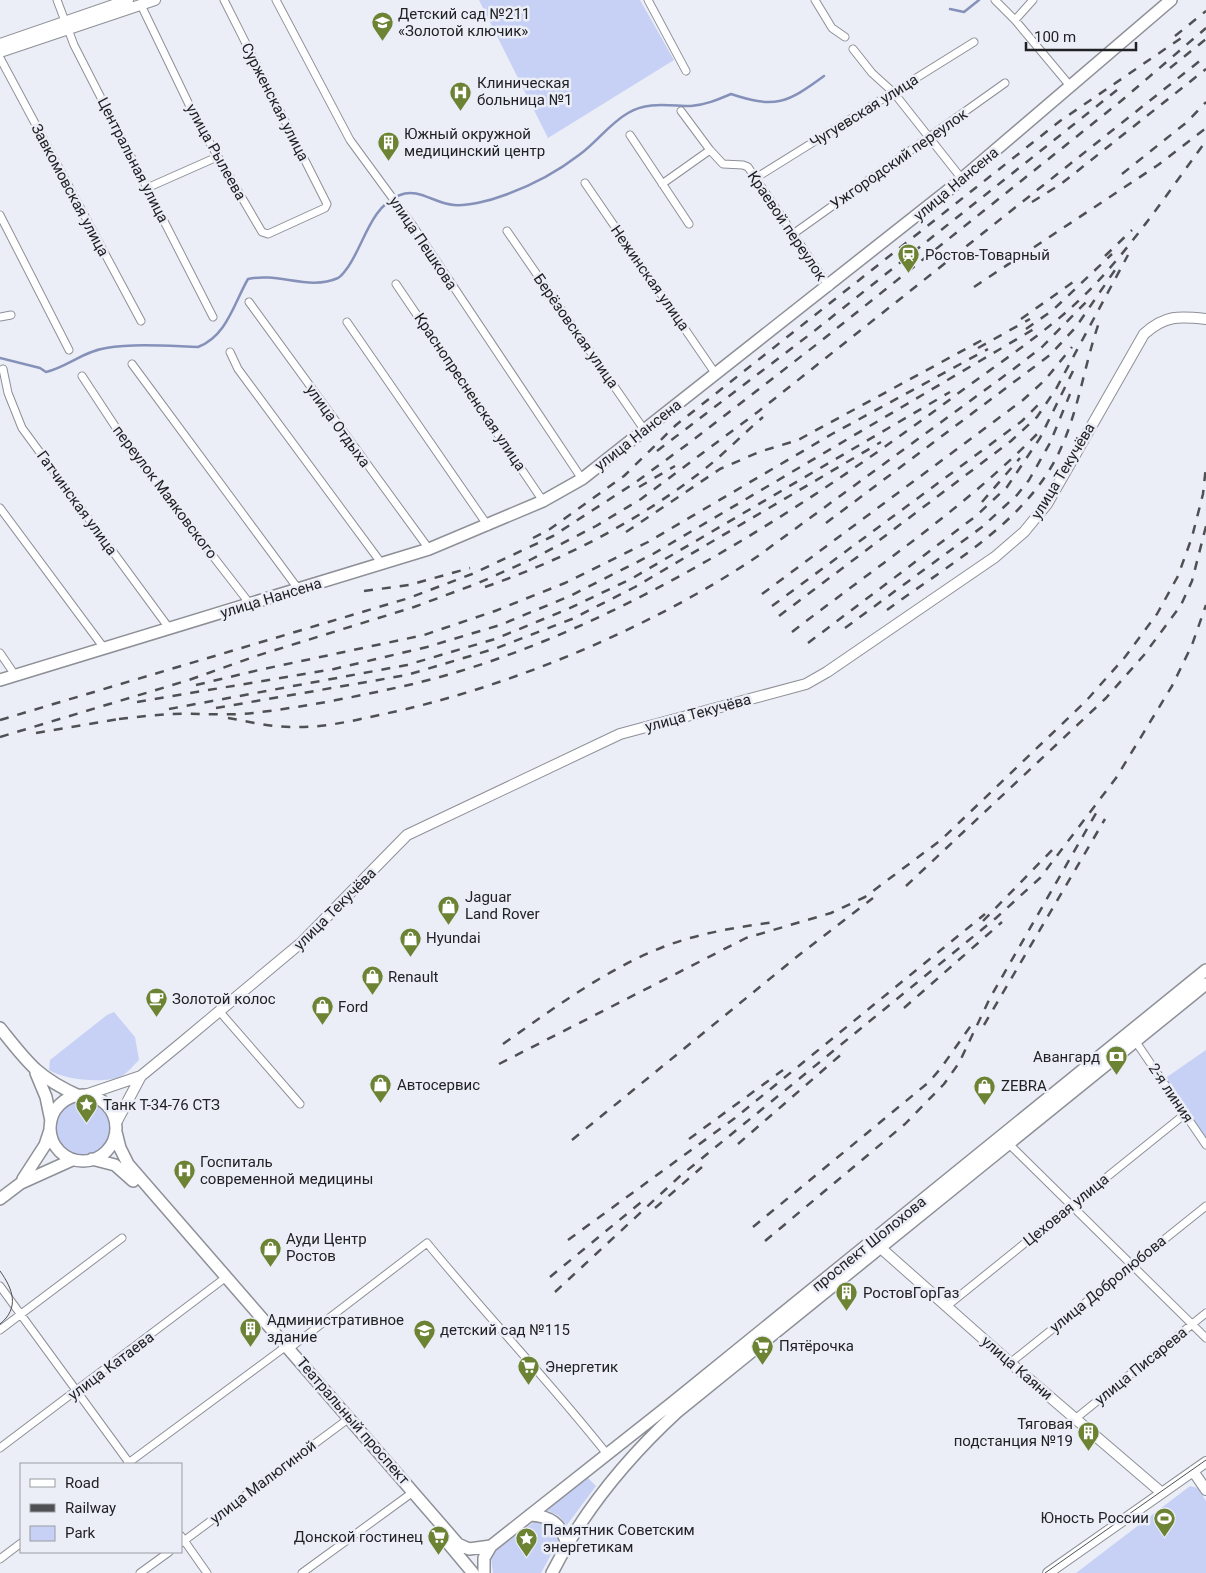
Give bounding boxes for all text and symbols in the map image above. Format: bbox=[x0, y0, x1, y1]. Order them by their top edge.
place label: Детский сад №211 «Золотой ключик» bbox=[398, 5, 530, 40]
school or university icon: Детский сад №211 «Золотой ключик» bbox=[370, 11, 394, 42]
scale bar bbox=[1026, 20, 1136, 52]
text: 100 m bbox=[1034, 28, 1076, 46]
street label: Сурженская улица bbox=[237, 40, 313, 164]
street label: Чугуевская улица bbox=[806, 70, 922, 152]
place label: Клиническая больница №1 bbox=[477, 74, 573, 109]
hospital icon: Клиническая больница №1 bbox=[449, 80, 473, 111]
street label: Центральная улица bbox=[94, 94, 172, 226]
street label: улица Рылеева bbox=[182, 101, 250, 203]
street label: Ужгородский переулок bbox=[827, 105, 971, 213]
street label: Завкомовская улица bbox=[27, 121, 113, 259]
place label: Южный окружной медицинский центр bbox=[404, 125, 545, 160]
building icon: Южный окружной медицинский центр bbox=[376, 131, 400, 162]
street label: улица Нансена bbox=[910, 143, 1002, 225]
street label: Краевой переулок bbox=[744, 168, 830, 284]
street label: улица Пешкова bbox=[385, 193, 461, 293]
street label: Нежинская улица bbox=[607, 222, 693, 334]
station icon: Ростов-Товарный bbox=[897, 243, 921, 274]
place label: Ростов-Товарный bbox=[925, 246, 1050, 264]
street label: Берёзовская улица bbox=[530, 270, 622, 392]
street label: Краснопресненская улица bbox=[410, 310, 530, 474]
street label: улица Отдыха bbox=[302, 381, 374, 471]
street label: улица Нансена bbox=[591, 396, 685, 474]
street label: улица Текучёва bbox=[1027, 420, 1099, 522]
street label: переулок Маяковского bbox=[109, 422, 221, 562]
street label: Гатчинская улица bbox=[33, 447, 121, 559]
street label: улица Нансена bbox=[218, 574, 324, 622]
street label: улица Текучёва bbox=[643, 690, 753, 736]
street label: улица Текучёва bbox=[290, 864, 380, 954]
place label: Jaguar Land Rover bbox=[465, 888, 540, 923]
shop icon: Jaguar Land Rover bbox=[437, 894, 461, 925]
shop icon: Hyundai bbox=[398, 926, 422, 957]
place label: Hyundai bbox=[426, 929, 481, 947]
shop icon: Renault bbox=[360, 965, 384, 996]
place label: Renault bbox=[388, 968, 439, 986]
cafe icon: Золотой колос bbox=[144, 987, 168, 1018]
place label: Золотой колос bbox=[172, 990, 276, 1008]
shop icon: Ford bbox=[310, 995, 334, 1026]
place label: Ford bbox=[338, 998, 368, 1016]
bank icon: Авангард bbox=[1104, 1045, 1128, 1076]
place label: Авангард bbox=[1033, 1048, 1100, 1066]
street label: 2-я линия bbox=[1145, 1060, 1197, 1126]
shop icon: Автосервис bbox=[369, 1073, 393, 1104]
shop icon: ZEBRA bbox=[973, 1074, 997, 1105]
place label: Автосервис bbox=[397, 1076, 480, 1094]
place label: ZEBRA bbox=[1001, 1077, 1047, 1095]
place icon: Танк Т-34-76 СТЗ bbox=[75, 1093, 99, 1124]
place label: Танк Т-34-76 СТЗ bbox=[103, 1096, 220, 1114]
place label: Госпиталь современной медицины bbox=[200, 1153, 373, 1188]
hospital icon: Госпиталь современной медицины bbox=[172, 1159, 196, 1190]
street label: Цеховая улица bbox=[1020, 1170, 1112, 1250]
street label: проспект Шолохова bbox=[808, 1193, 930, 1295]
place label: Ауди Центр Ростов bbox=[286, 1230, 367, 1265]
street label: улица Добролюбова bbox=[1046, 1232, 1170, 1336]
shop icon: Ауди Центр Ростов bbox=[258, 1236, 282, 1267]
building icon: РостовГорГаз bbox=[835, 1281, 859, 1312]
place label: РостовГорГаз bbox=[863, 1284, 959, 1302]
place label: Административное здание bbox=[267, 1311, 404, 1346]
building icon: Административное здание bbox=[239, 1317, 263, 1348]
school or university icon: детский сад №115 bbox=[412, 1318, 436, 1349]
place label: детский сад №115 bbox=[440, 1321, 570, 1339]
street label: улица Писарева bbox=[1091, 1323, 1191, 1409]
street label: улица Катаева bbox=[65, 1328, 157, 1404]
street label: улица Каяни bbox=[978, 1332, 1056, 1404]
supermarket icon: Пятёрочка bbox=[751, 1334, 775, 1365]
place label: Пятёрочка bbox=[779, 1337, 854, 1355]
street label: Театральный проспект bbox=[293, 1354, 413, 1488]
supermarket icon: Энергетик bbox=[517, 1355, 541, 1386]
place label: Энергетик bbox=[545, 1358, 618, 1376]
place label: Тяговая подстанция №19 bbox=[954, 1415, 1073, 1450]
building icon: Тяговая подстанция №19 bbox=[1077, 1421, 1101, 1452]
street label: улица Малюгиной bbox=[207, 1436, 319, 1528]
legend bbox=[20, 1463, 182, 1553]
text: Road bbox=[65, 1474, 99, 1492]
text: Railway bbox=[65, 1499, 116, 1517]
sports icon: Юность России bbox=[1153, 1506, 1177, 1537]
place label: Юность России bbox=[1041, 1509, 1149, 1527]
place label: Памятник Советским энергетикам bbox=[543, 1521, 695, 1556]
text: Park bbox=[65, 1524, 96, 1542]
supermarket icon: Донской гостинец bbox=[427, 1525, 451, 1556]
place icon: Памятник Советским энергетикам bbox=[515, 1527, 539, 1558]
place label: Донской гостинец bbox=[294, 1528, 423, 1546]

